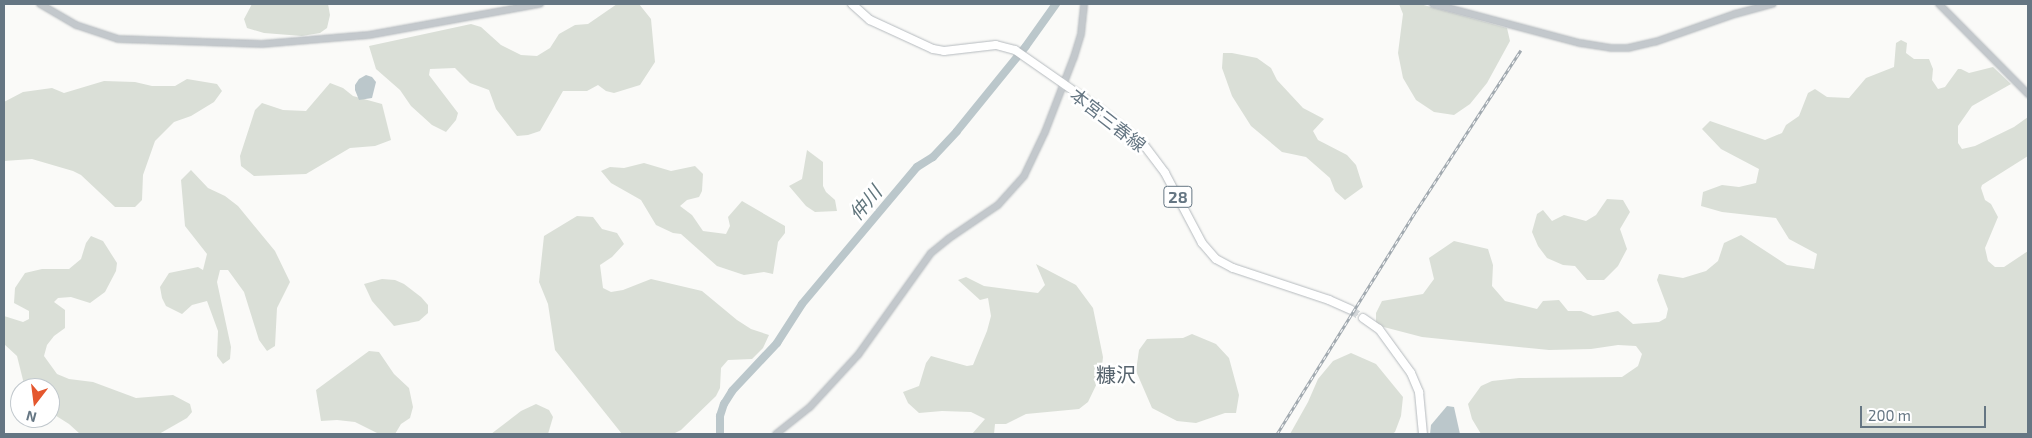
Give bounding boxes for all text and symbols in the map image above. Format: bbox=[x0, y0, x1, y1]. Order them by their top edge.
street label: 本宮三春線 bbox=[1066, 84, 1150, 156]
water label: 仲川 bbox=[844, 181, 886, 225]
road number: 28 bbox=[1163, 183, 1193, 210]
district label: 糠沢 bbox=[1096, 362, 1136, 386]
north arrow bbox=[10, 378, 60, 428]
scale bar bbox=[1862, 396, 1988, 428]
text: 200 m bbox=[1868, 406, 1911, 424]
text: N bbox=[24, 407, 38, 427]

